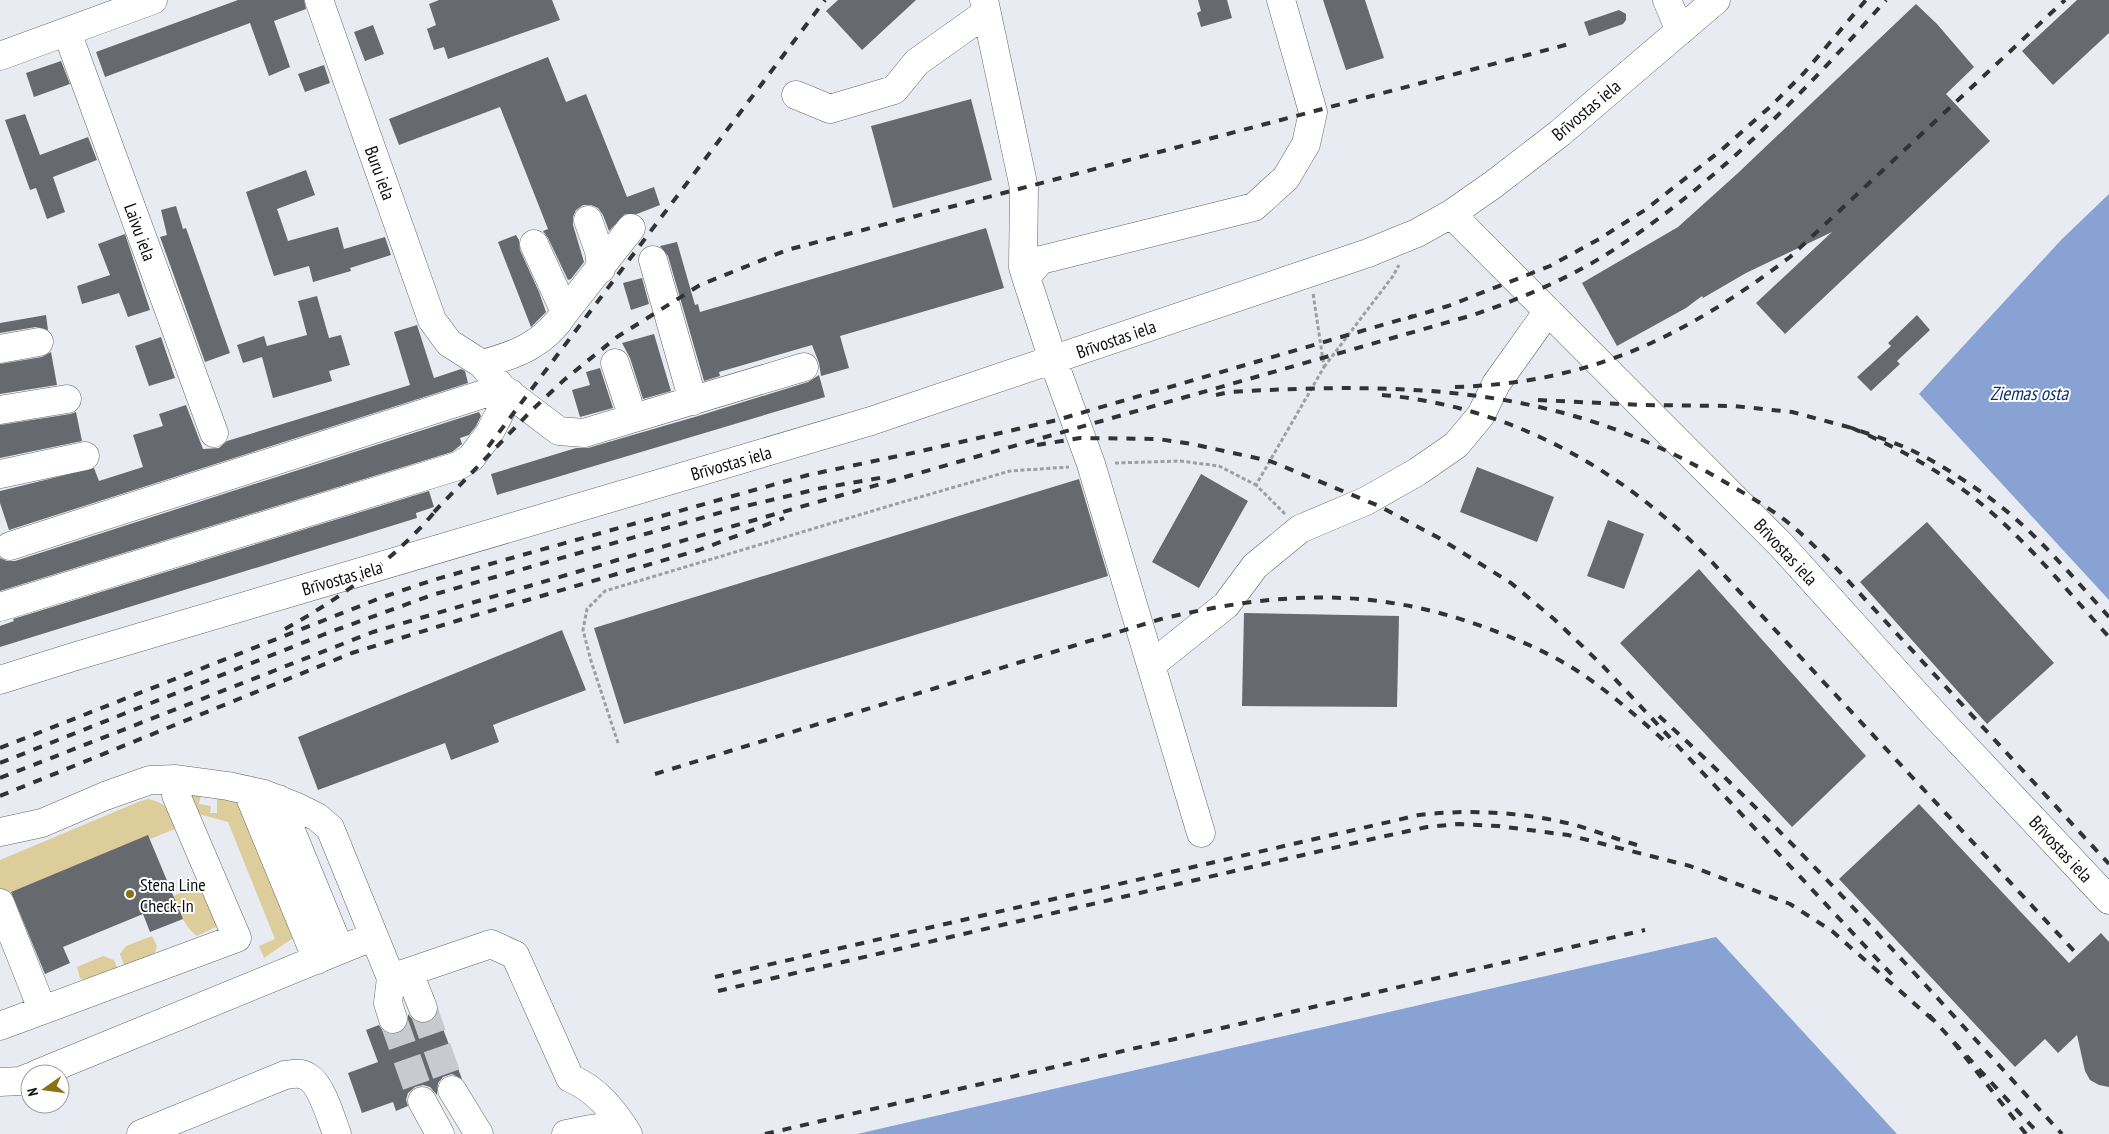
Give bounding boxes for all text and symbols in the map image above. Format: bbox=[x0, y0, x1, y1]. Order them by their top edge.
street label: Brīvostas iela bbox=[1547, 75, 1625, 145]
street label: Buru iela bbox=[360, 143, 400, 203]
street label: Laivu iela bbox=[119, 200, 161, 264]
street label: Brīvostas iela bbox=[1073, 315, 1159, 363]
water label: Ziemas osta bbox=[1990, 381, 2069, 405]
street label: Brīvostas iela bbox=[688, 441, 774, 485]
street label: Brīvostas iela bbox=[1749, 514, 1823, 590]
street label: Brīvostas iela bbox=[299, 556, 385, 600]
street label: Brīvostas iela bbox=[2024, 811, 2098, 887]
place label: Stena Line Check-In bbox=[140, 873, 206, 917]
marker: Stena Line Check-In bbox=[124, 888, 136, 900]
north arrow bbox=[20, 1064, 70, 1114]
text: N bbox=[23, 1086, 42, 1098]

